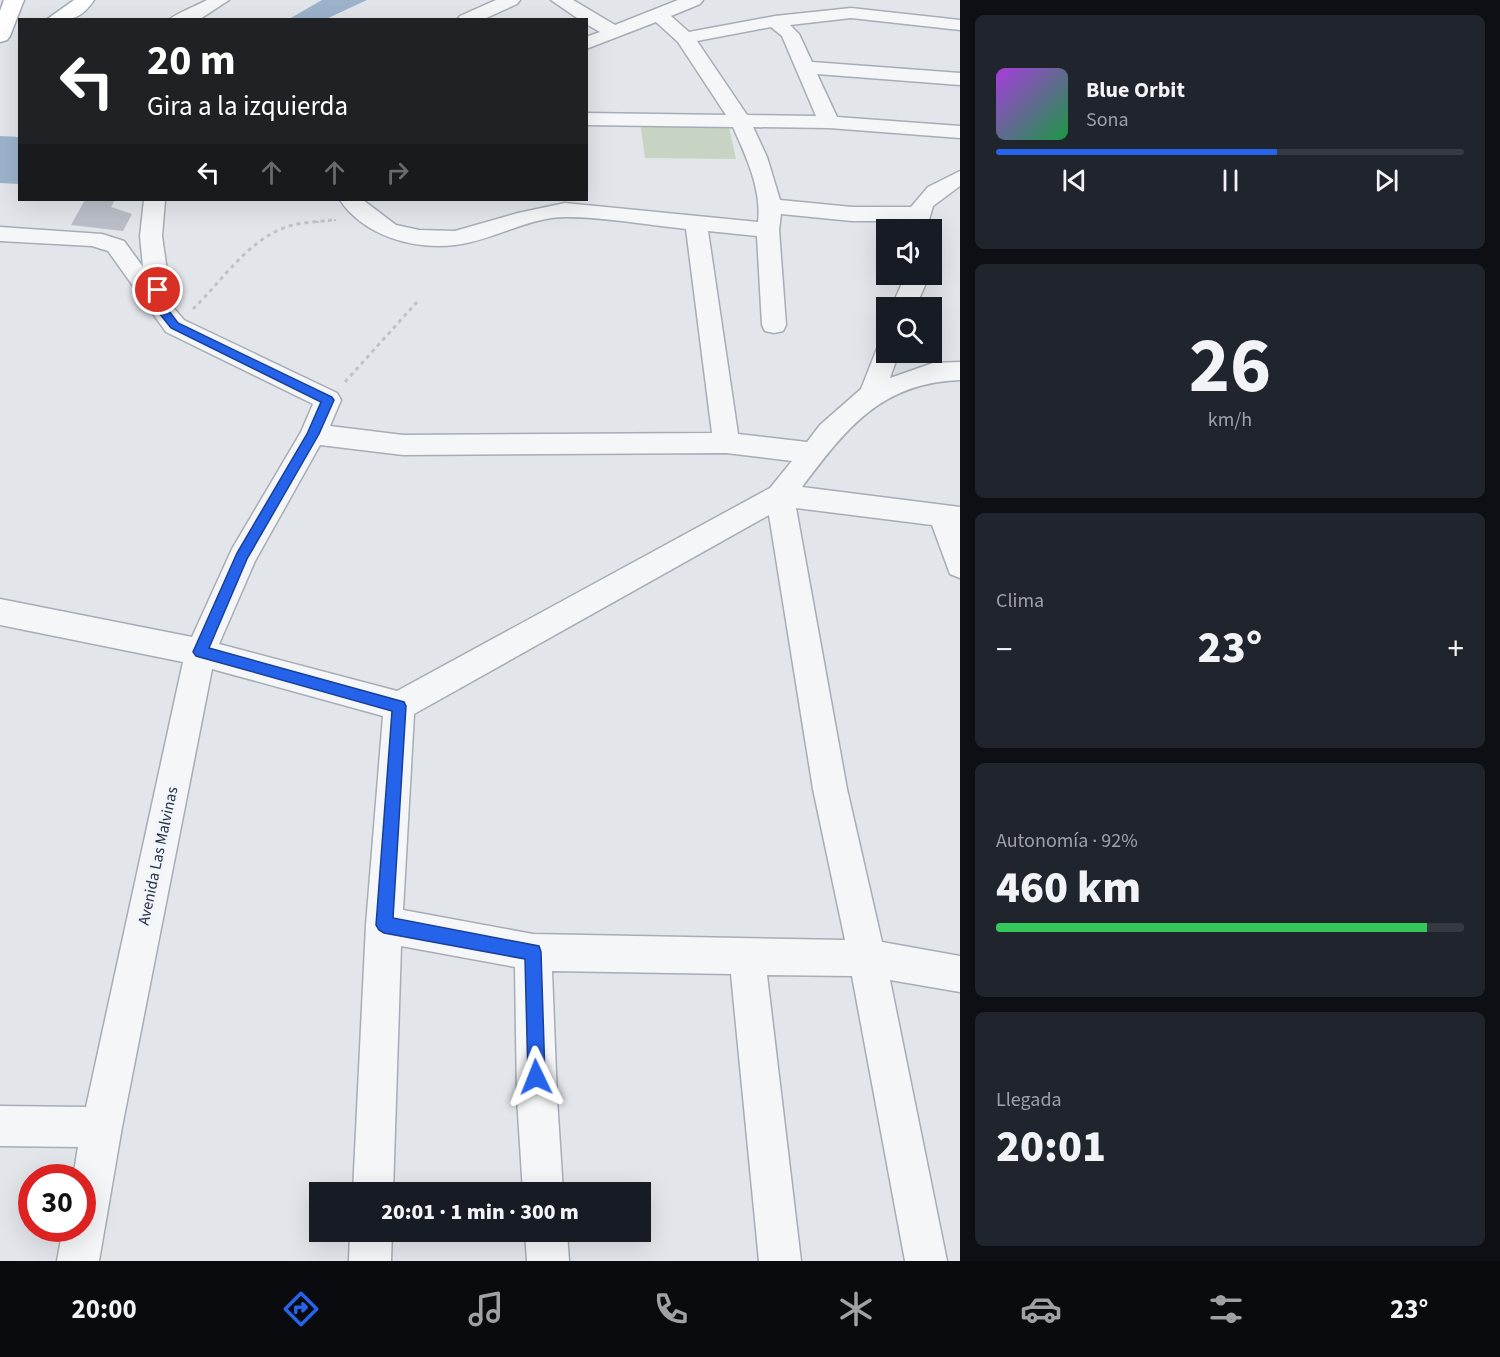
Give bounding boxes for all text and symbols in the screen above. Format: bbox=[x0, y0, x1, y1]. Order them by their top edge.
text: 20 m bbox=[147, 31, 236, 91]
icon: left bbox=[48, 42, 126, 120]
text: Blue Orbit bbox=[1086, 74, 1185, 106]
text: Gira a la izquierda bbox=[147, 87, 348, 126]
text: Sona bbox=[1086, 106, 1129, 134]
icon: left bbox=[192, 156, 225, 189]
icon: ahead bbox=[255, 156, 288, 189]
icon: ahead bbox=[318, 156, 351, 189]
icon: right bbox=[381, 156, 414, 189]
icon: previous bbox=[1058, 164, 1091, 197]
icon: pause bbox=[1214, 164, 1247, 197]
icon: next bbox=[1370, 164, 1403, 197]
map controls bbox=[876, 219, 942, 363]
button: sound bbox=[876, 219, 942, 285]
pin bbox=[132, 264, 183, 315]
icon: arrive bbox=[141, 273, 174, 306]
button: search bbox=[876, 297, 942, 363]
text: 26 bbox=[1189, 311, 1271, 422]
text: km/h bbox=[1208, 406, 1252, 434]
text: Clima bbox=[996, 587, 1044, 615]
text: 23° bbox=[1198, 616, 1262, 680]
text: − bbox=[996, 626, 1012, 673]
text: + bbox=[1448, 626, 1464, 673]
street label: Avenida Las Malvinas bbox=[133, 784, 183, 927]
text: Autonomía · 92% bbox=[996, 827, 1138, 855]
text: 460 km bbox=[996, 856, 1141, 920]
position arrow bbox=[504, 1045, 568, 1109]
text: Llegada bbox=[996, 1086, 1062, 1114]
text: 20:01 bbox=[996, 1115, 1106, 1179]
speed limit sign: 30 bbox=[18, 1164, 96, 1242]
text: 20:01 · 1 min · 300 m bbox=[381, 1196, 579, 1228]
icon: directions bbox=[280, 1288, 322, 1330]
icon: music bbox=[465, 1288, 507, 1330]
icon: phone bbox=[650, 1288, 692, 1330]
icon: climate bbox=[835, 1288, 877, 1330]
icon: car bbox=[1020, 1288, 1062, 1330]
icon: filters bbox=[1205, 1288, 1247, 1330]
text: 20:00 bbox=[72, 1290, 137, 1329]
text: 23° bbox=[1390, 1290, 1428, 1329]

